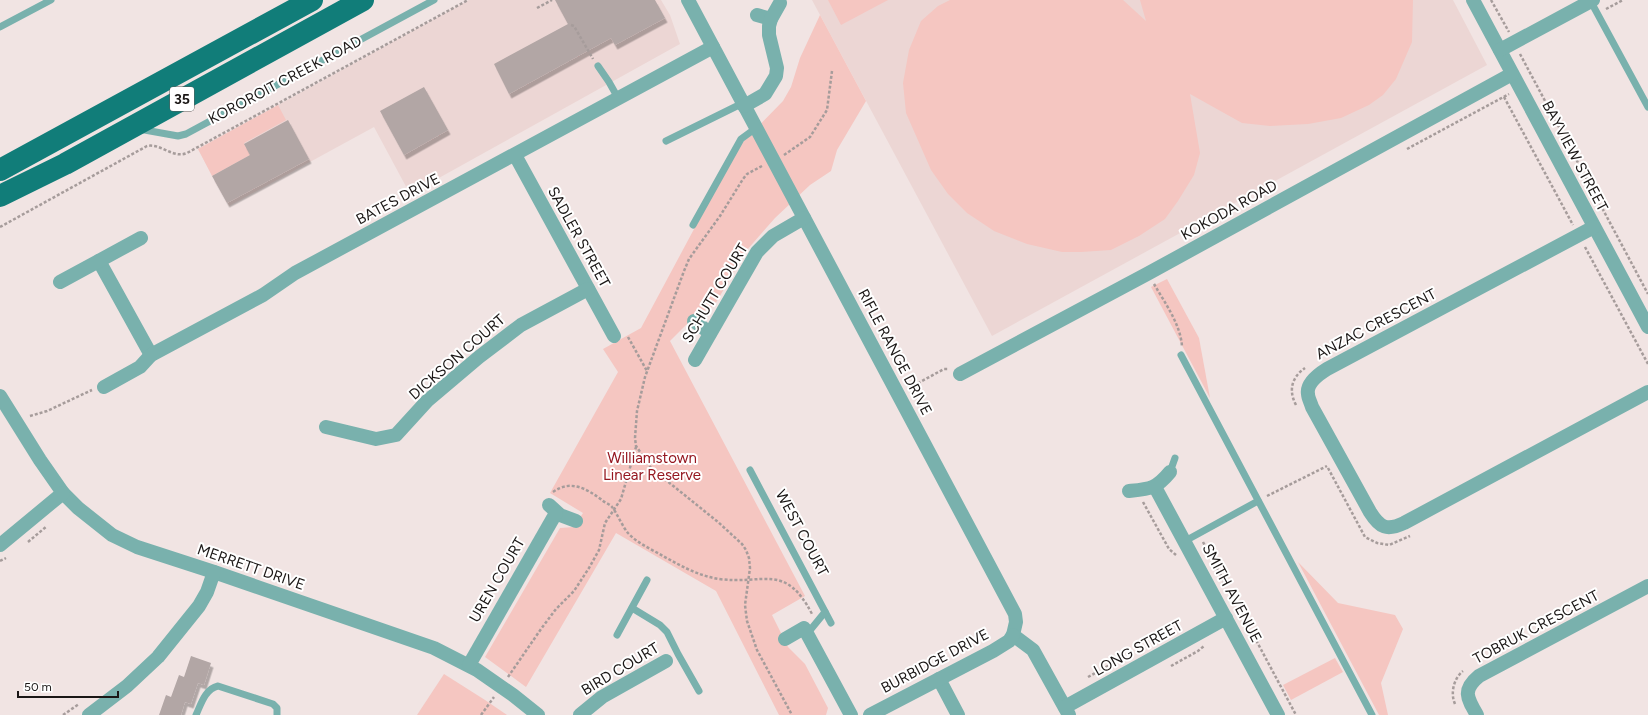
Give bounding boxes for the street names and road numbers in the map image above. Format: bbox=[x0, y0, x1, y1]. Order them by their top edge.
street label: KOROROIT CREEK ROAD bbox=[205, 32, 365, 128]
road number: 35 bbox=[170, 87, 194, 111]
street label: BAYVIEW STREET bbox=[1538, 98, 1612, 215]
street label: BATES DRIVE bbox=[353, 169, 443, 229]
street label: KOKODA ROAD bbox=[1178, 176, 1280, 244]
street label: SADLER STREET bbox=[544, 183, 614, 291]
street label: SCHUTT COURT bbox=[678, 239, 752, 346]
street label: ANZAC CRESCENT bbox=[1313, 284, 1440, 363]
street label: RIFLE RANGE DRIVE bbox=[854, 286, 936, 418]
street label: DICKSON COURT bbox=[405, 310, 509, 404]
street label: WEST COURT bbox=[772, 487, 833, 580]
street label: UREN COURT bbox=[465, 534, 529, 626]
street label: MERRETT DRIVE bbox=[195, 540, 307, 594]
street label: SMITH AVENUE bbox=[1198, 541, 1266, 645]
street label: TOBRUK CRESCENT bbox=[1470, 586, 1603, 668]
street label: LONG STREET bbox=[1090, 616, 1186, 680]
street label: BURBIDGE DRIVE bbox=[878, 625, 992, 697]
street label: BIRD COURT bbox=[578, 638, 663, 699]

